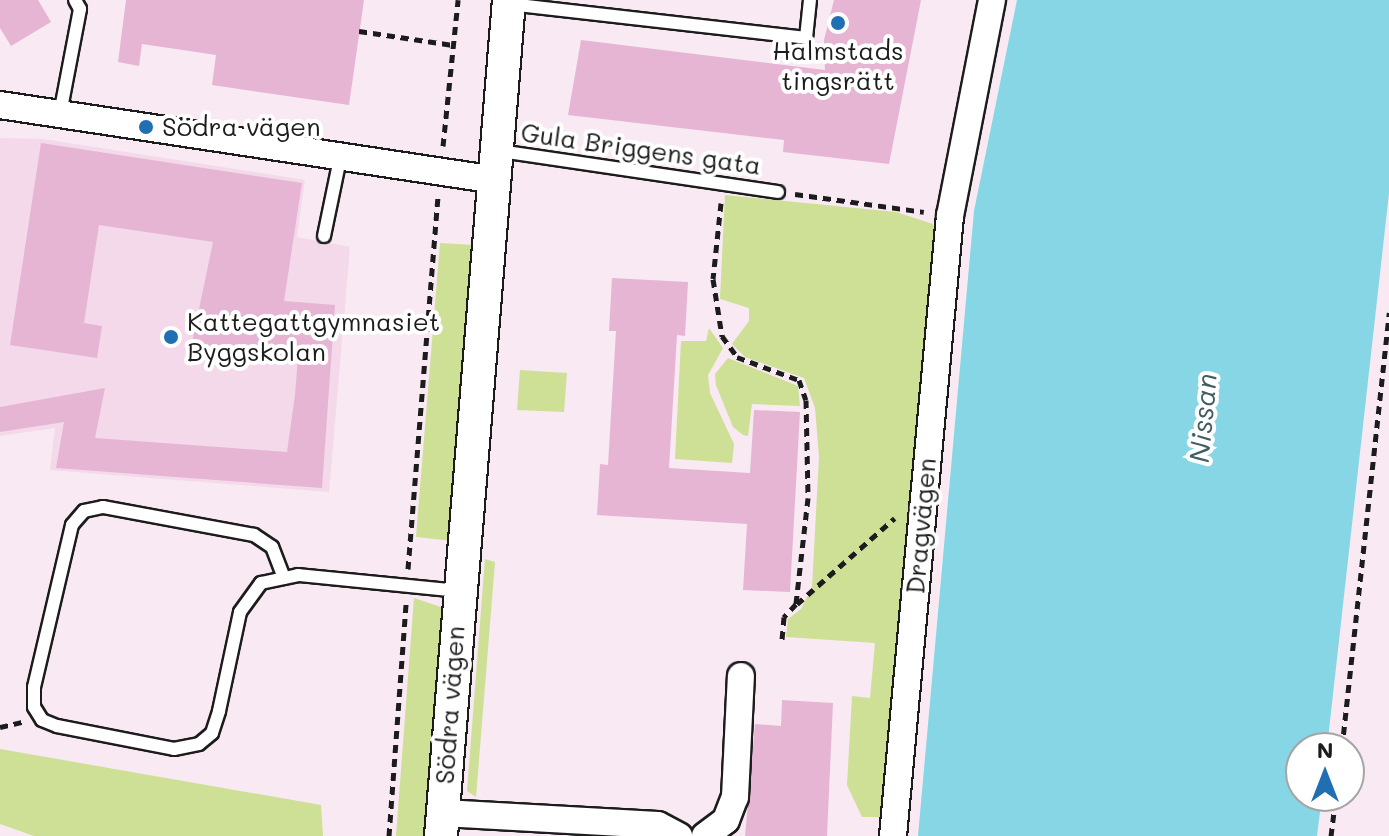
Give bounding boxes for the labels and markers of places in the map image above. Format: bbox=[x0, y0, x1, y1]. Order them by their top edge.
marker: Halmstads tingsrätt bbox=[829, 14, 847, 32]
place label: Halmstads tingsrätt bbox=[772, 35, 904, 96]
place label: Södra vägen bbox=[162, 111, 321, 143]
marker: Södra vägen bbox=[137, 118, 155, 136]
place label: Kattegattgymnasiet Byggskolan bbox=[187, 306, 440, 368]
marker: Kattegattgymnasiet Byggskolan bbox=[162, 328, 180, 346]

